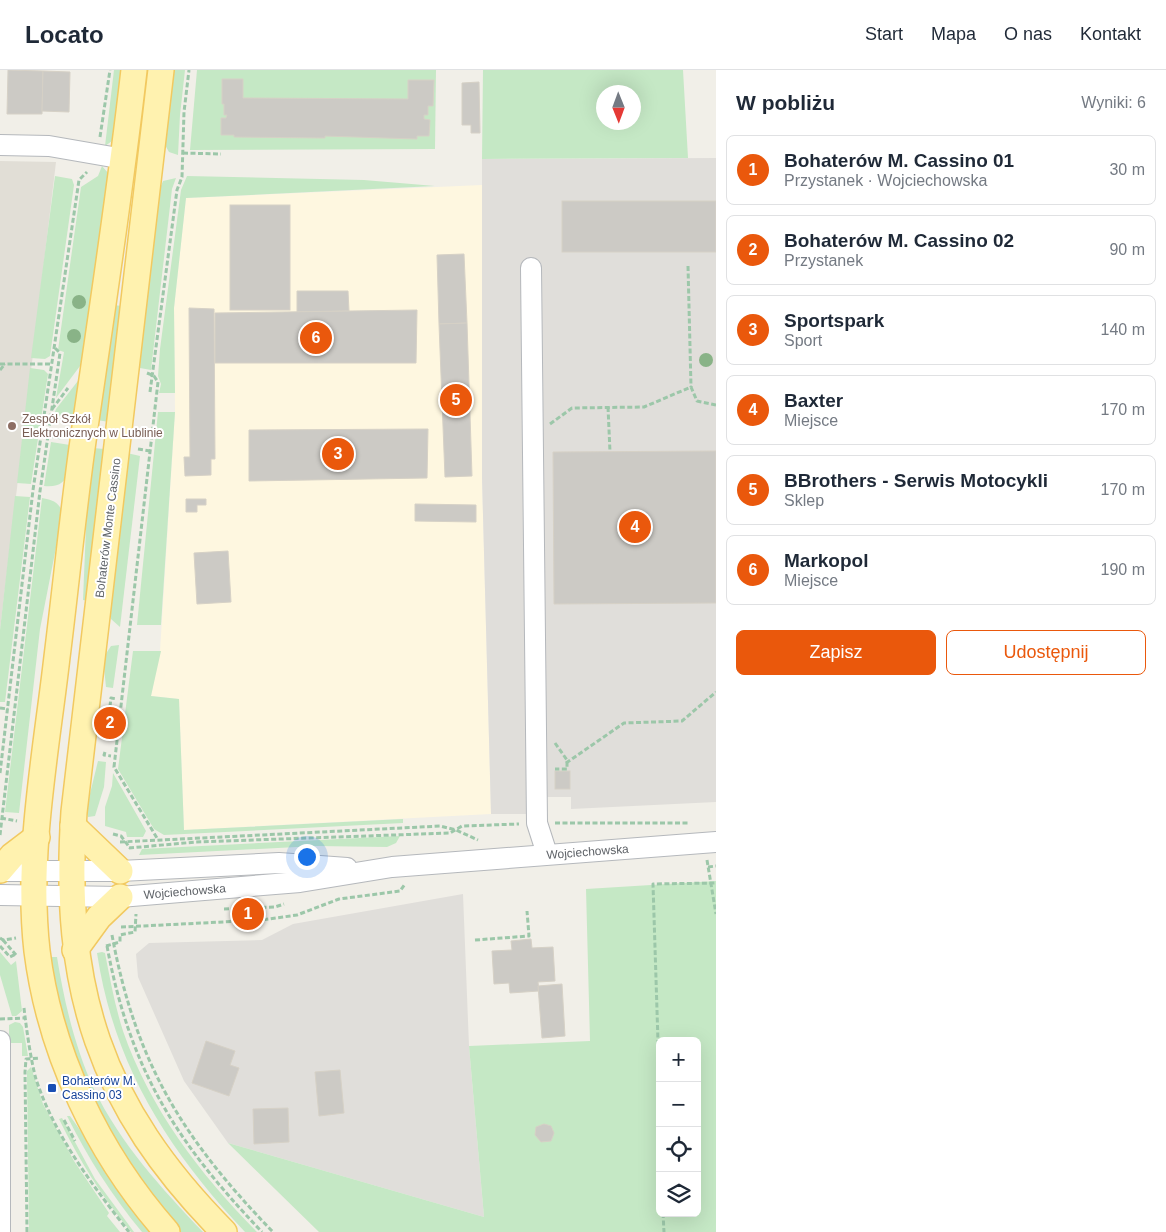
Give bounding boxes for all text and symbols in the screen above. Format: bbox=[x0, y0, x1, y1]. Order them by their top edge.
text: Locato bbox=[25, 21, 104, 48]
text: Start bbox=[865, 24, 903, 44]
text: Mapa bbox=[931, 24, 976, 44]
text: O nas bbox=[1004, 24, 1052, 44]
text: Kontakt bbox=[1080, 24, 1141, 44]
north arrow bbox=[596, 85, 641, 130]
text: W pobliżu bbox=[736, 91, 835, 114]
text: Wyniki: 6 bbox=[1081, 94, 1146, 111]
text: Bohaterów M. Cassino 01 bbox=[784, 150, 1014, 171]
text: 1 bbox=[749, 161, 757, 178]
text: 30 m bbox=[1109, 161, 1145, 178]
text: Przystanek · Wojciechowska bbox=[784, 172, 987, 189]
text: Bohaterów M. Cassino 02 bbox=[784, 230, 1014, 251]
text: 2 bbox=[749, 241, 757, 258]
text: 90 m bbox=[1109, 241, 1145, 258]
text: Przystanek bbox=[784, 252, 863, 269]
text: Sportspark bbox=[784, 310, 884, 331]
pin: 6 bbox=[300, 319, 332, 357]
text: 3 bbox=[749, 321, 757, 338]
text: 140 m bbox=[1101, 321, 1145, 338]
text: Sport bbox=[784, 332, 822, 349]
pin: 5 bbox=[440, 381, 472, 419]
text: Baxter bbox=[784, 390, 843, 411]
text: 4 bbox=[749, 401, 757, 418]
text: 170 m bbox=[1101, 401, 1145, 418]
place label: Zespół Szkół Elektronicznych w Lublinie bbox=[22, 412, 163, 440]
text: Miejsce bbox=[784, 412, 838, 429]
marker: Zespół Szkół Elektronicznych w Lublinie bbox=[6, 420, 18, 432]
pin: 3 bbox=[322, 435, 354, 473]
street label: Bohaterów Monte Cassino bbox=[92, 457, 124, 599]
text: BBrothers - Serwis Motocykli bbox=[784, 470, 1048, 491]
text: 5 bbox=[749, 481, 757, 498]
text: 170 m bbox=[1101, 481, 1145, 498]
text: Sklep bbox=[784, 492, 824, 509]
pin: 4 bbox=[619, 508, 651, 546]
text: Markopol bbox=[784, 550, 868, 571]
text: 6 bbox=[749, 561, 757, 578]
text: 190 m bbox=[1101, 561, 1145, 578]
text: Miejsce bbox=[784, 572, 838, 589]
button: Zapisz bbox=[736, 630, 936, 675]
button: Udostępnij bbox=[946, 630, 1146, 675]
pin: 2 bbox=[94, 704, 126, 742]
street label: Wojciechowska bbox=[546, 842, 630, 862]
your location bbox=[294, 844, 320, 870]
street label: Wojciechowska bbox=[143, 881, 227, 902]
pin: 1 bbox=[232, 895, 264, 933]
map controls bbox=[656, 1037, 701, 1217]
button: + bbox=[656, 1037, 701, 1082]
place label: Bohaterów M. Cassino 03 bbox=[62, 1074, 136, 1102]
marker: Bohaterów M. Cassino 03 bbox=[46, 1082, 58, 1094]
button: − bbox=[656, 1082, 701, 1127]
button: locate bbox=[656, 1127, 701, 1172]
button: layers bbox=[656, 1172, 701, 1217]

